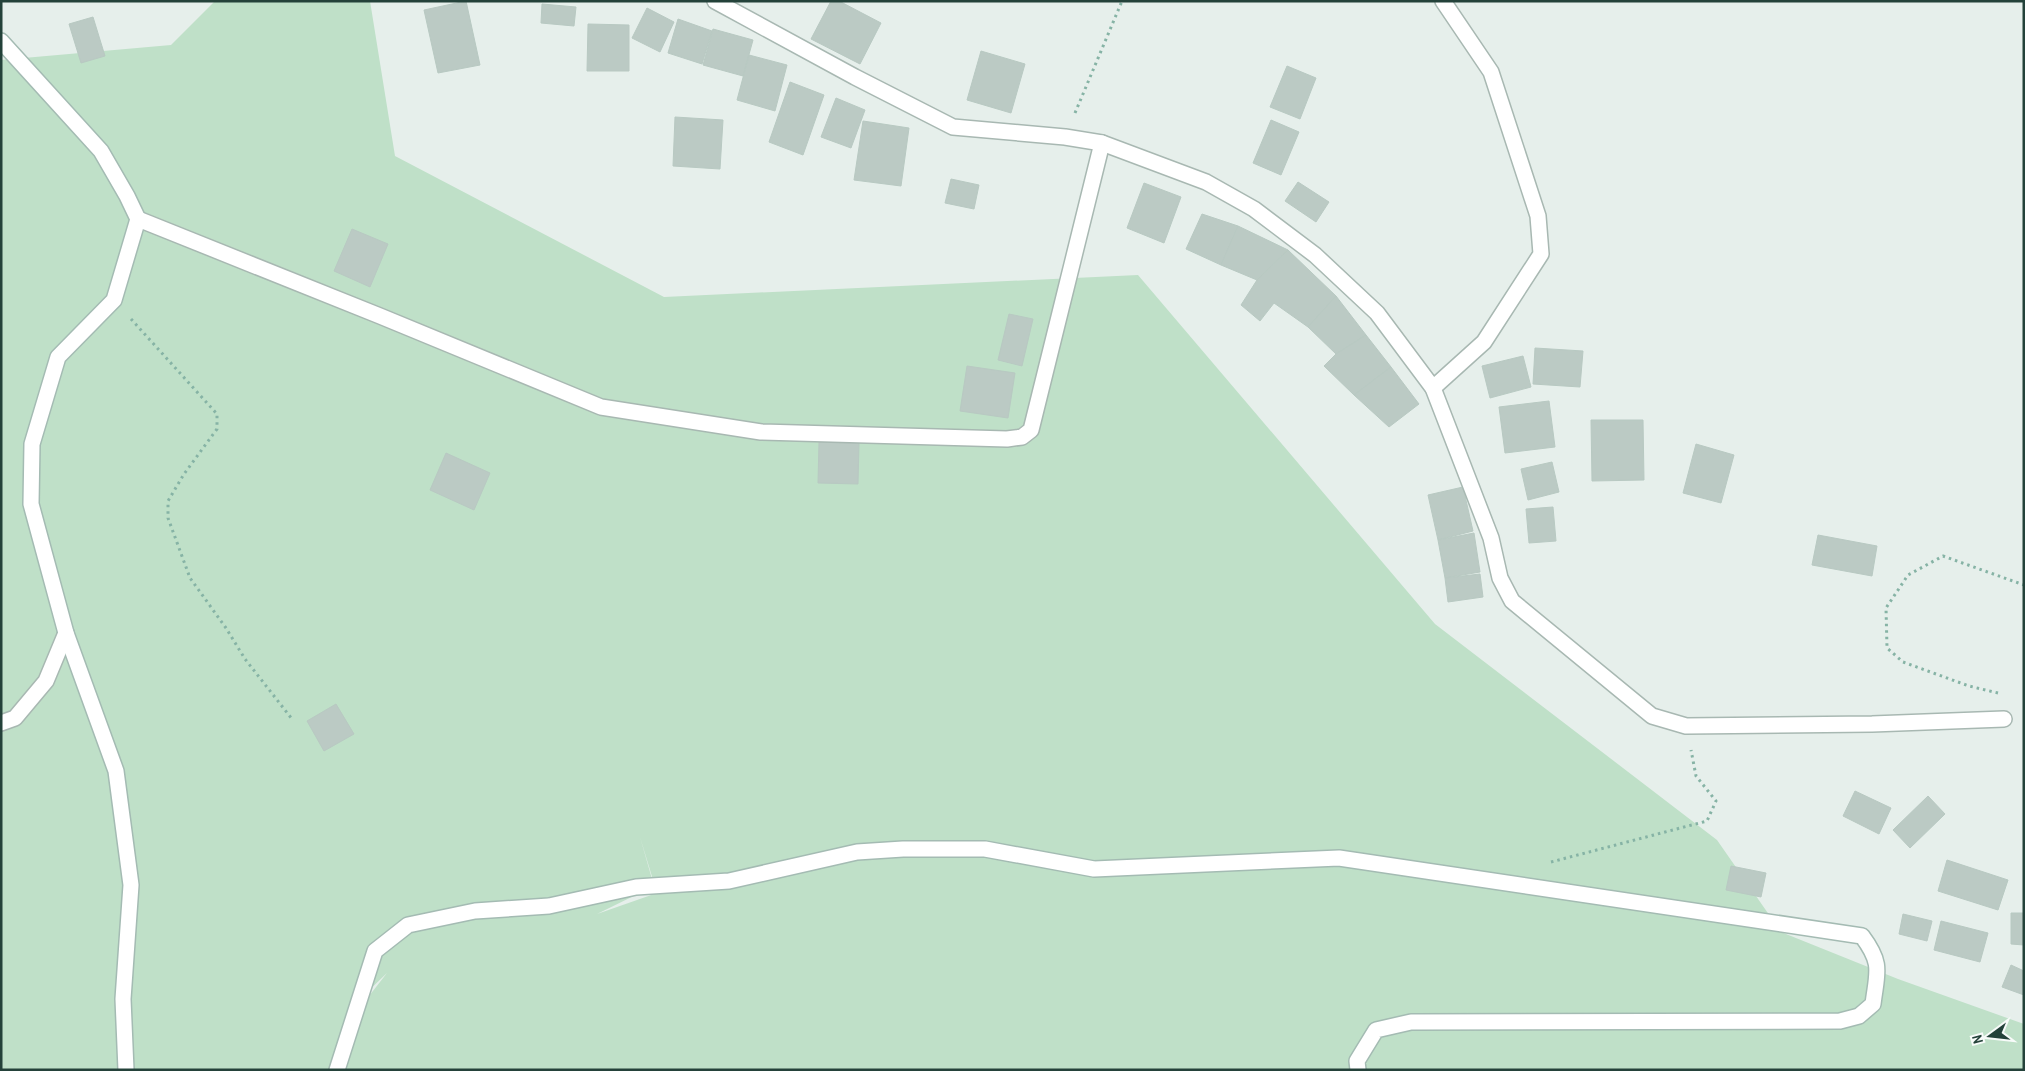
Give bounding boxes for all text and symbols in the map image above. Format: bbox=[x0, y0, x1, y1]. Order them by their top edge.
north arrow bbox=[1965, 1011, 2015, 1061]
text: N bbox=[1968, 1033, 1987, 1046]

